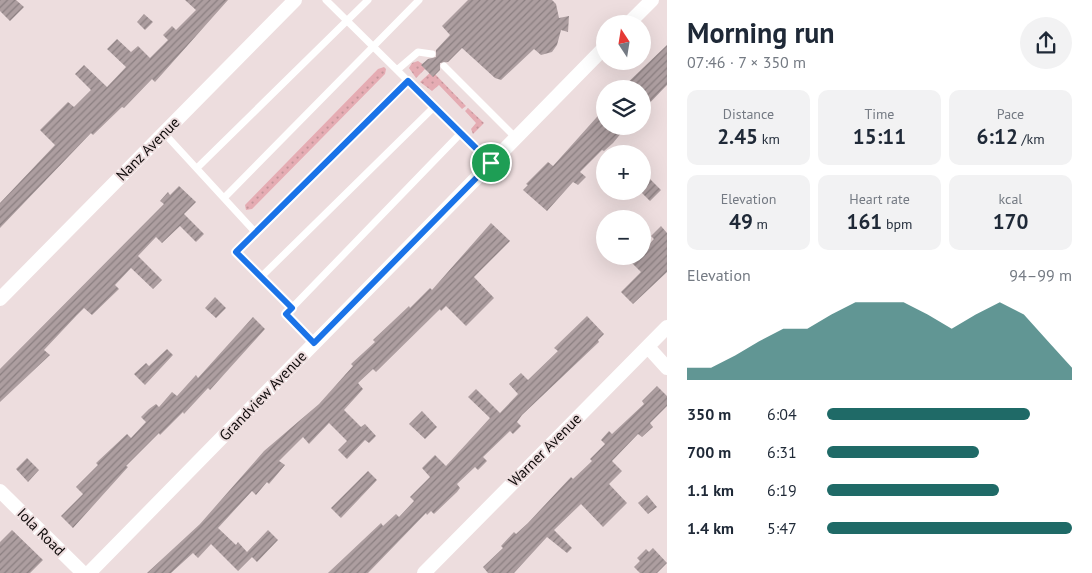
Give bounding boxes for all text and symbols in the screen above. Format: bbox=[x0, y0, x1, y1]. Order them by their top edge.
text: Morning run bbox=[687, 14, 835, 51]
north arrow bbox=[596, 15, 651, 70]
map controls bbox=[596, 15, 651, 265]
button: share bbox=[1020, 17, 1072, 69]
text: 07:46 · 7 × 350 m bbox=[687, 52, 806, 72]
button: layers bbox=[596, 80, 651, 135]
text: Distance bbox=[723, 105, 774, 123]
text: Time bbox=[864, 105, 895, 123]
text: Pace bbox=[997, 105, 1024, 123]
street label: Nanz Avenue bbox=[112, 113, 183, 184]
text: 2.45 bbox=[717, 123, 758, 150]
text: 15:11 bbox=[853, 123, 906, 150]
text: 6:12 bbox=[976, 123, 1018, 150]
text: km bbox=[758, 130, 780, 148]
text: /km bbox=[1018, 130, 1045, 148]
pin bbox=[470, 142, 512, 184]
button: + bbox=[596, 145, 651, 200]
icon: arrive bbox=[477, 149, 505, 177]
text: Elevation bbox=[721, 190, 776, 208]
text: Heart rate bbox=[849, 190, 910, 208]
text: kcal bbox=[999, 190, 1022, 208]
text: 49 bbox=[729, 208, 753, 235]
text: 161 bbox=[847, 208, 882, 235]
text: 170 bbox=[993, 208, 1028, 235]
button: − bbox=[596, 210, 651, 265]
text: m bbox=[753, 215, 768, 233]
text: bpm bbox=[882, 215, 912, 233]
text: Elevation bbox=[687, 265, 751, 285]
text: 94–99 m bbox=[1009, 265, 1072, 285]
street label: Grandview Avenue bbox=[215, 347, 310, 445]
text: 350 m bbox=[687, 404, 731, 424]
text: 6:04 bbox=[767, 404, 797, 424]
street label: Warner Avenue bbox=[504, 409, 585, 490]
text: 700 m bbox=[687, 442, 731, 462]
text: 6:31 bbox=[767, 442, 797, 462]
text: 1.1 km bbox=[687, 480, 734, 500]
text: 6:19 bbox=[767, 480, 797, 500]
street label: Iola Road bbox=[13, 504, 69, 560]
text: 1.4 km bbox=[687, 518, 734, 538]
text: 5:47 bbox=[767, 518, 797, 538]

